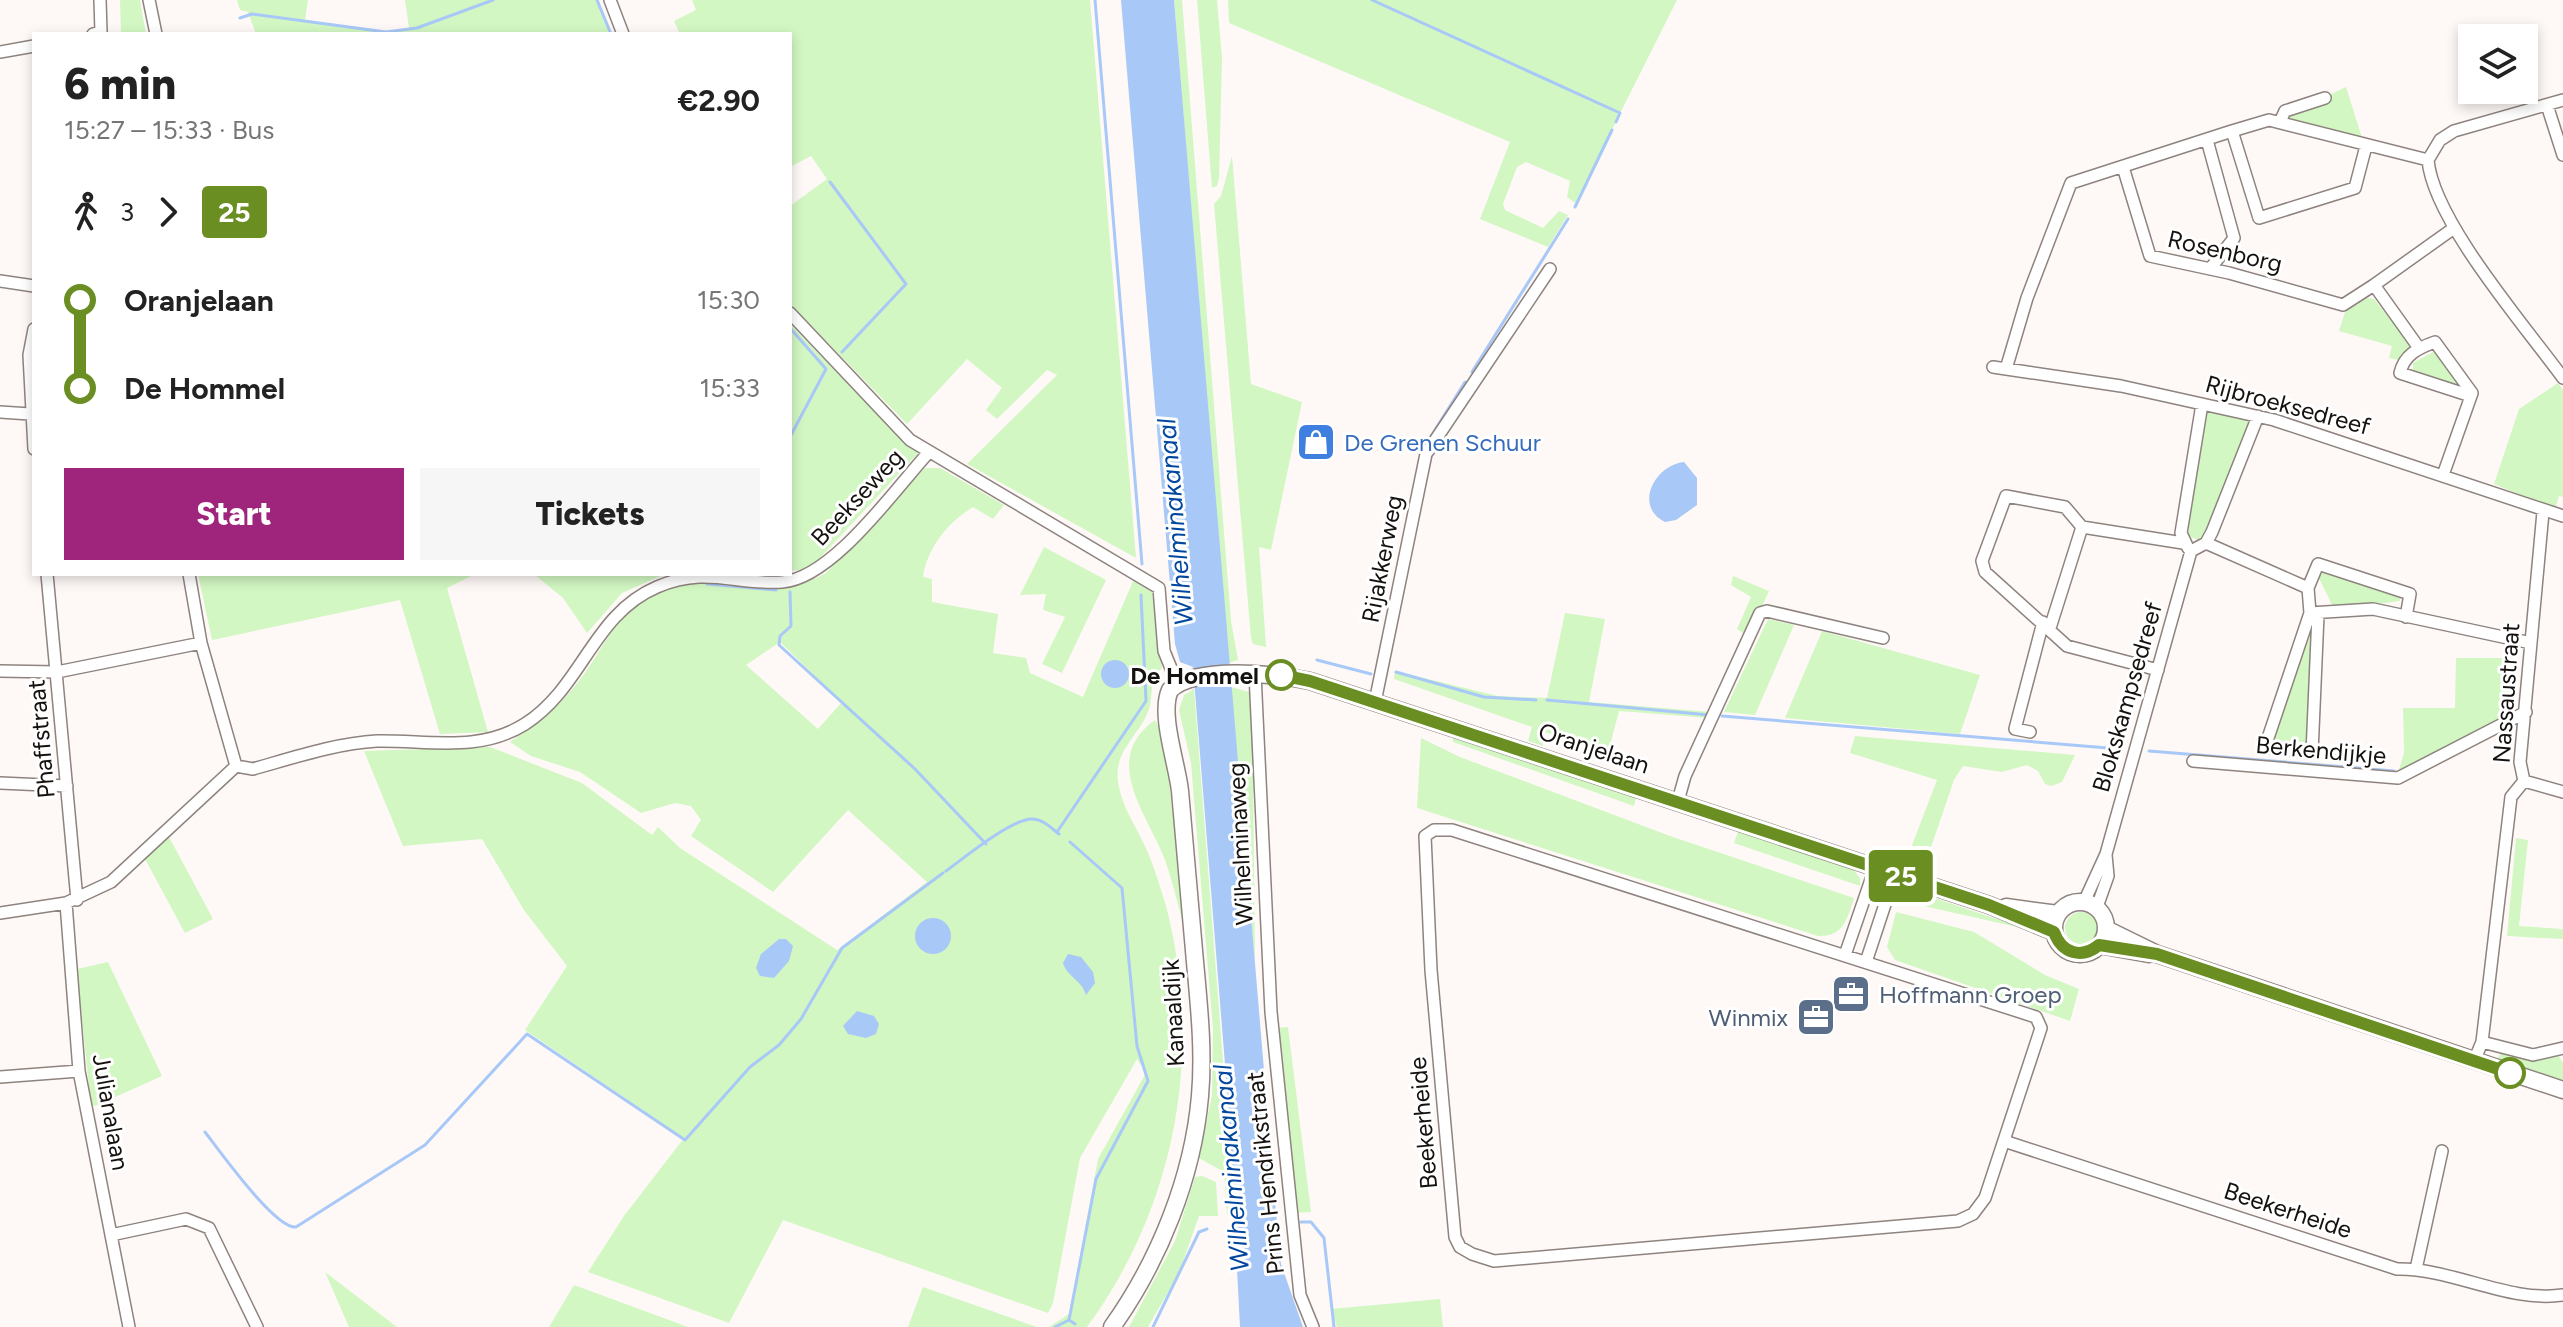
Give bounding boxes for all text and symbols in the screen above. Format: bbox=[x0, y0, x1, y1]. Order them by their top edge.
map controls bbox=[2458, 24, 2538, 104]
button: layers bbox=[2458, 24, 2538, 104]
text: 6 min bbox=[64, 57, 176, 110]
text: €2.90 bbox=[678, 82, 760, 119]
text: 15:27 – 15:33 · Bus bbox=[64, 114, 274, 146]
icon: walk bbox=[64, 190, 108, 234]
icon: forward bbox=[146, 190, 190, 234]
text: 25 bbox=[218, 195, 251, 229]
text: 3 bbox=[120, 196, 134, 228]
street label: Rosenborg bbox=[2165, 224, 2285, 278]
text: Oranjelaan bbox=[124, 282, 274, 319]
text: 15:30 bbox=[697, 284, 760, 316]
street label: Rijbroeksedreef bbox=[2202, 369, 2374, 441]
text: De Hommel bbox=[124, 370, 285, 407]
text: 15:33 bbox=[699, 372, 760, 404]
water label: Wilhelminakanaal bbox=[1150, 417, 1200, 627]
shop icon: De Grenen Schuur bbox=[1295, 421, 1337, 463]
place label: De Grenen Schuur bbox=[1344, 428, 1541, 457]
street label: Beekseweg bbox=[805, 442, 909, 552]
button: Start bbox=[64, 468, 404, 560]
button: Tickets bbox=[420, 468, 760, 560]
street label: Rijakkerweg bbox=[1355, 493, 1409, 625]
street label: Blokskampsedreef bbox=[2086, 598, 2168, 795]
street label: Nassaustraat bbox=[2487, 622, 2525, 764]
marker: De Hommel bbox=[1266, 660, 1296, 690]
place label: De Hommel bbox=[1130, 661, 1259, 690]
street label: Phaffstraat bbox=[21, 678, 61, 800]
street label: Oranjelaan bbox=[1535, 716, 1653, 780]
street label: Berkendijkje bbox=[2254, 730, 2388, 770]
street label: Wilhelminaweg bbox=[1221, 762, 1259, 926]
line badge: 25 bbox=[1865, 850, 1937, 902]
text: 25 bbox=[1885, 859, 1917, 893]
street label: Kanaaldijk bbox=[1156, 958, 1190, 1067]
office icon: Hoffmann Groep bbox=[1830, 973, 1872, 1015]
place label: Hoffmann Groep bbox=[1879, 980, 2062, 1009]
office icon: Winmix bbox=[1795, 996, 1837, 1038]
place label: Winmix bbox=[1709, 1003, 1789, 1032]
street label: Julianalaan bbox=[87, 1052, 135, 1172]
street label: Beekerheide bbox=[1403, 1056, 1443, 1190]
unlabelled marker bbox=[2495, 1058, 2525, 1088]
water label: Wilhelminakanaal bbox=[1206, 1063, 1256, 1273]
street label: Prins Hendrikstraat bbox=[1240, 1070, 1290, 1276]
street label: Beekerheide bbox=[2220, 1176, 2356, 1244]

